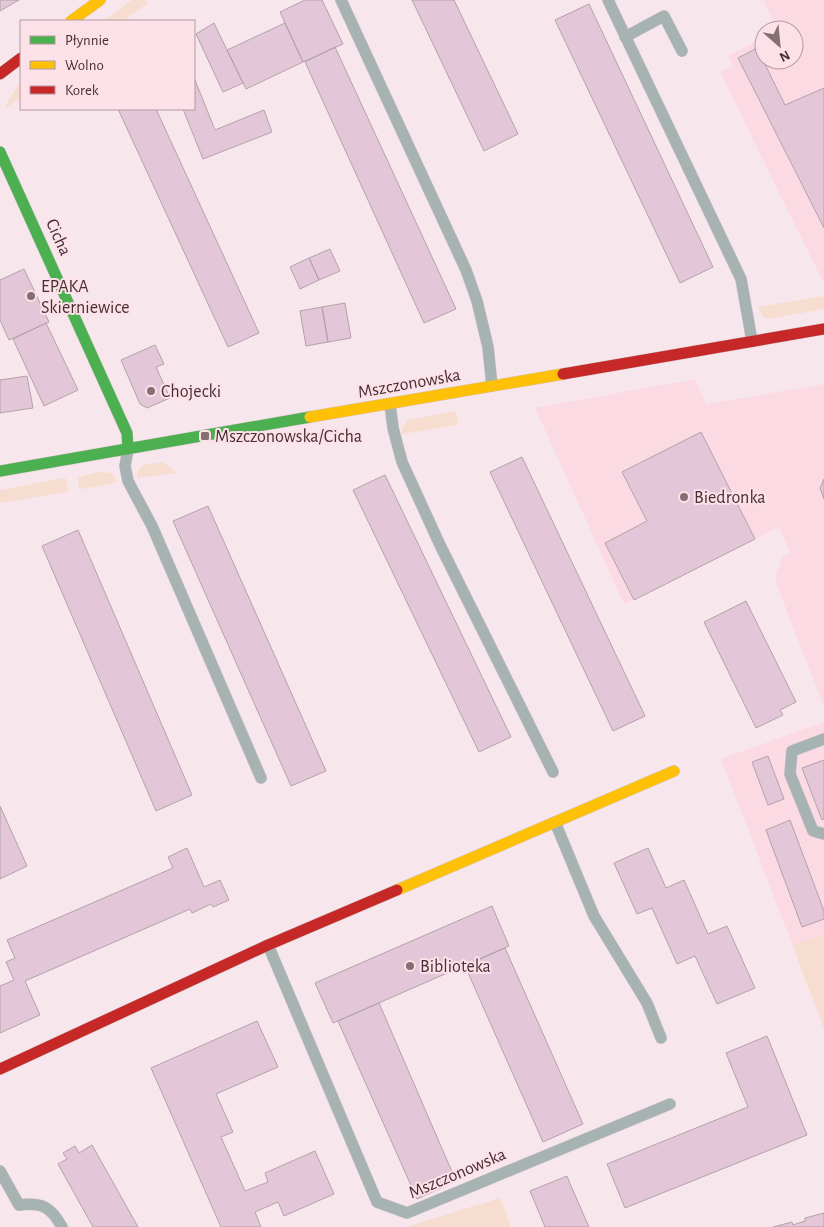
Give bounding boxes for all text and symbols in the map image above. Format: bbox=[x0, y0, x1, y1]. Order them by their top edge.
legend bbox=[20, 20, 195, 110]
north arrow bbox=[754, 20, 804, 70]
text: Płynnie bbox=[65, 33, 109, 48]
text: N bbox=[777, 47, 792, 64]
text: Wolno bbox=[65, 58, 104, 73]
text: Korek bbox=[65, 83, 99, 98]
street label: Cicha bbox=[42, 216, 74, 259]
place label: EPAKA Skierniewice bbox=[41, 278, 130, 317]
marker: EPAKA Skierniewice bbox=[25, 290, 37, 302]
street label: Mszczonowska bbox=[357, 366, 462, 402]
place label: Chojecki bbox=[161, 383, 221, 401]
marker: Chojecki bbox=[145, 385, 157, 397]
place label: Mszczonowska/Cicha bbox=[215, 428, 362, 446]
marker: Mszczonowska/Cicha bbox=[199, 430, 211, 442]
place label: Biedronka bbox=[694, 489, 766, 507]
marker: Biedronka bbox=[678, 491, 690, 503]
place label: Biblioteka bbox=[420, 958, 491, 976]
marker: Biblioteka bbox=[404, 960, 416, 972]
street label: Mszczonowska bbox=[406, 1145, 509, 1202]

